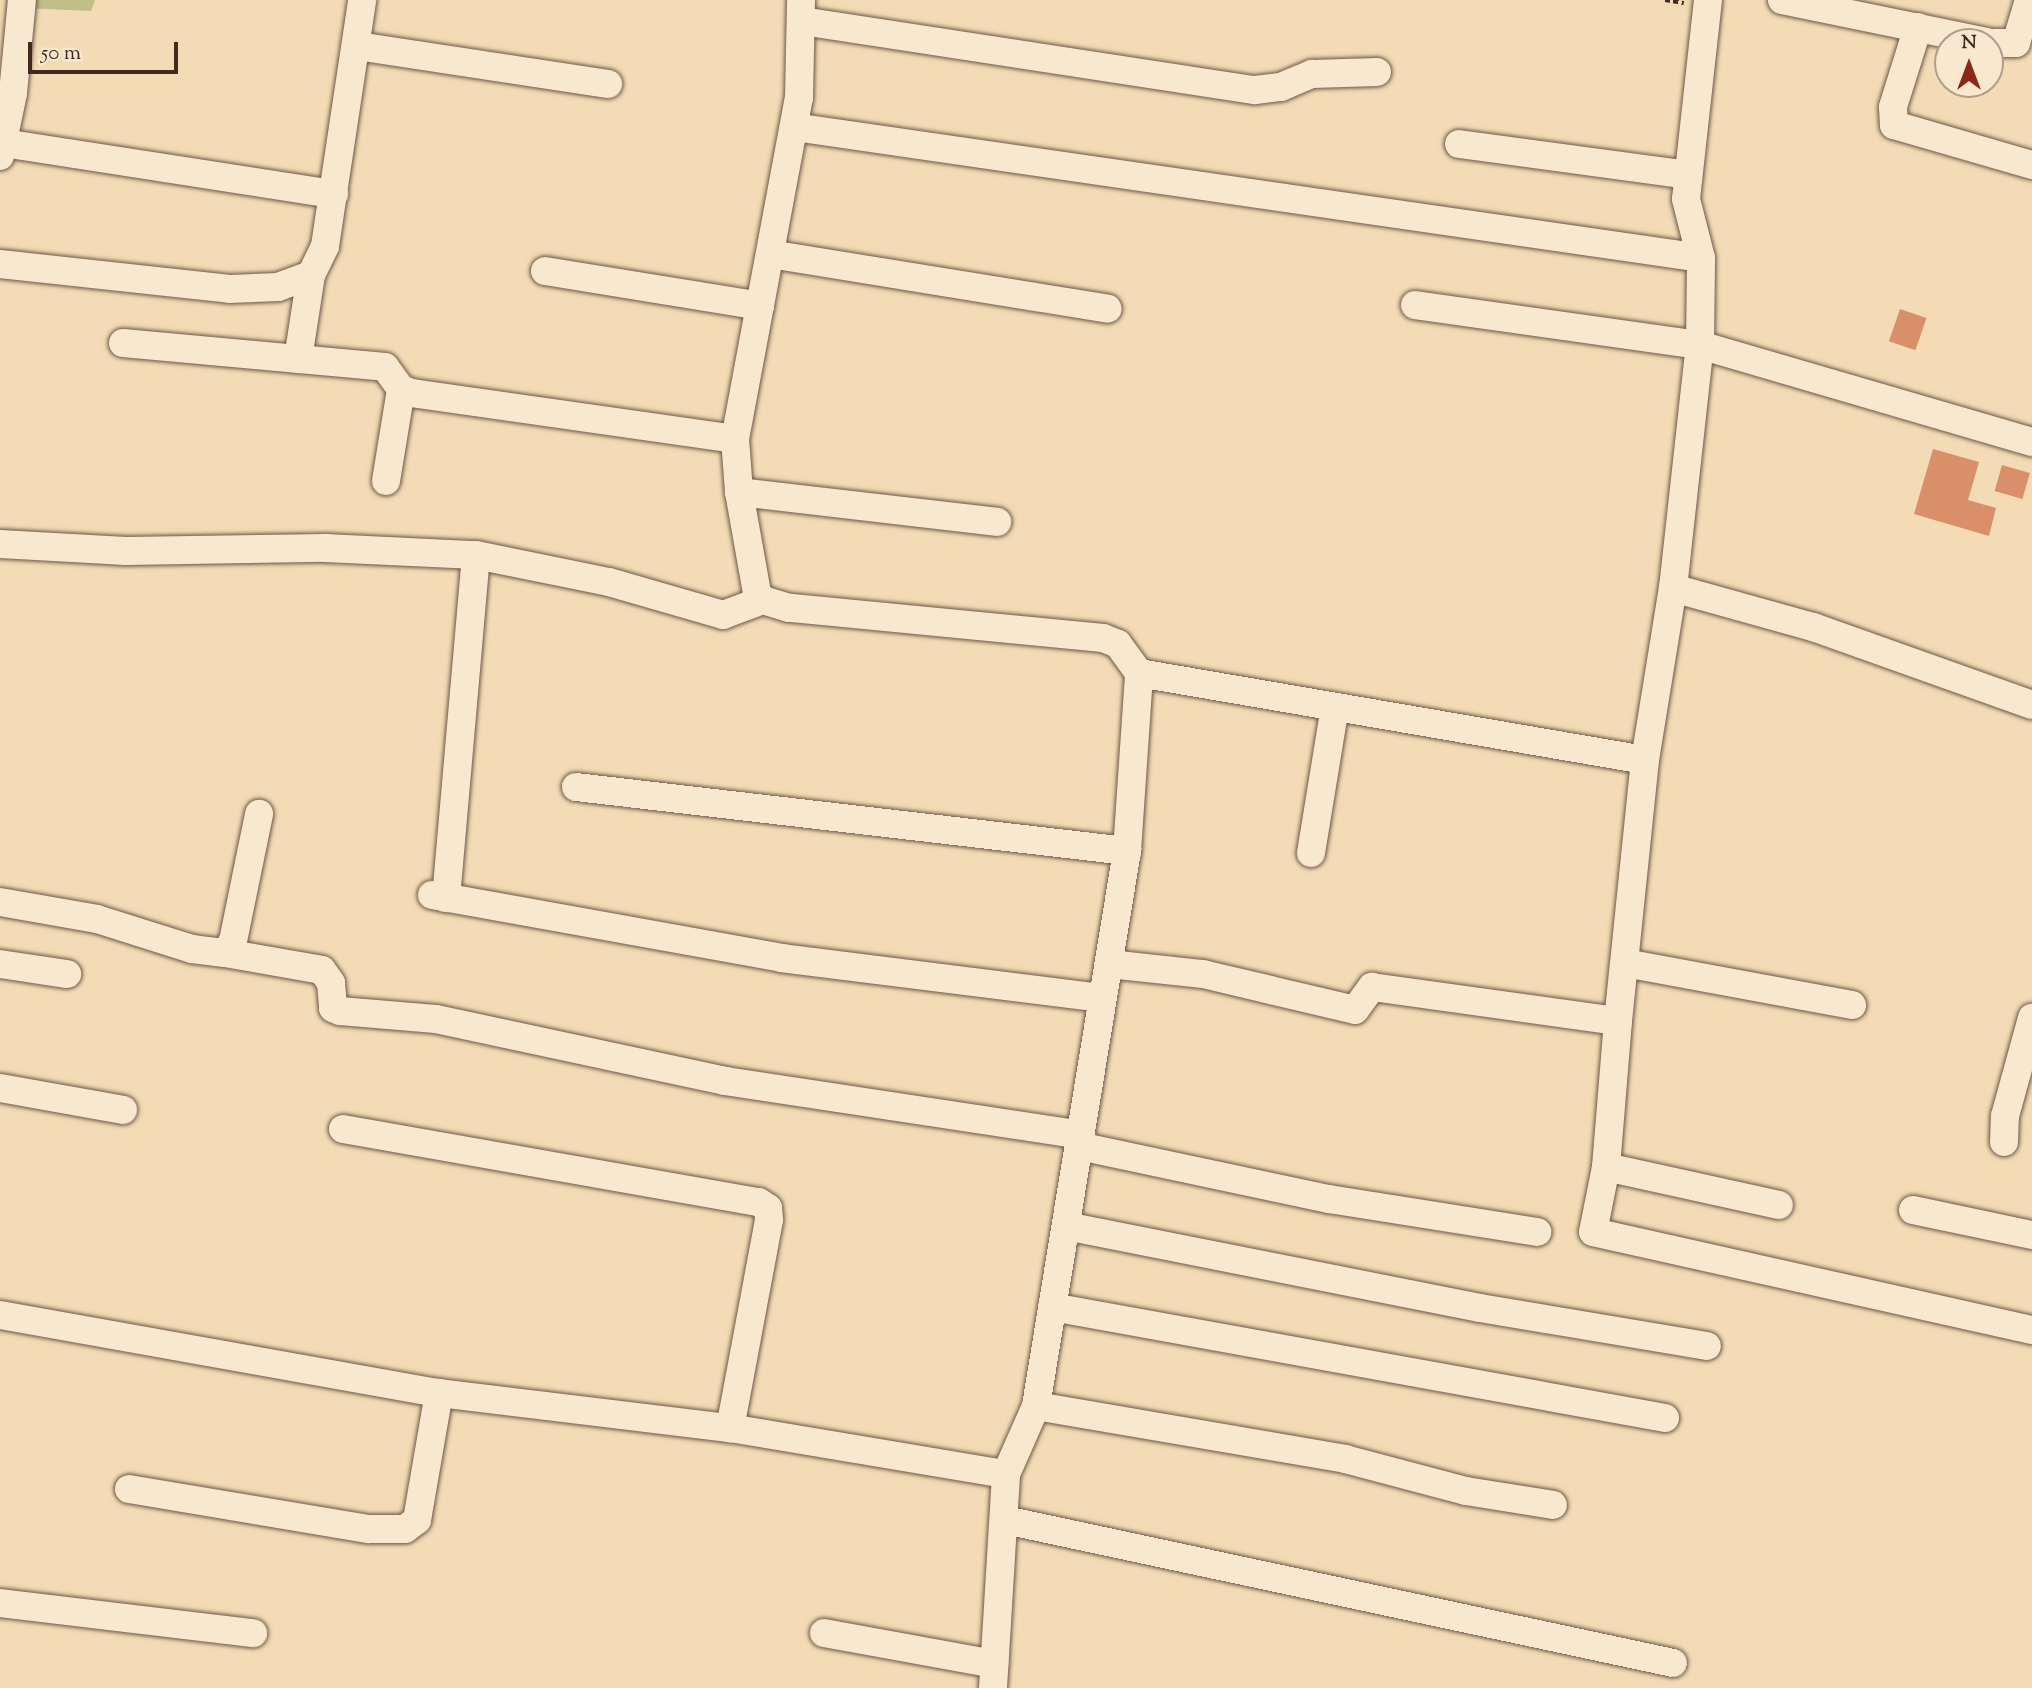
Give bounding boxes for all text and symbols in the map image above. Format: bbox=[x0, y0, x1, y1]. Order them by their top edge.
scale bar bbox=[32, 28, 182, 72]
north arrow bbox=[1934, 28, 2004, 98]
text: N bbox=[1961, 30, 1977, 57]
text: 50 m bbox=[41, 39, 81, 69]

